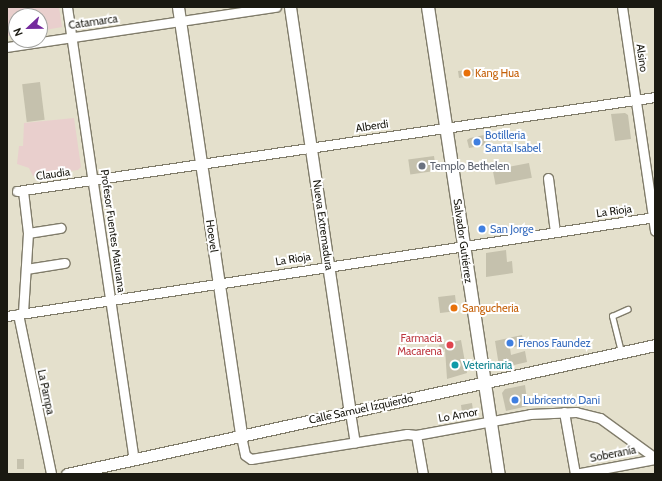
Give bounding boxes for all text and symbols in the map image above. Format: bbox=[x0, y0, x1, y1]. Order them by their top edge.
north arrow bbox=[8, 8, 48, 48]
street label: Catamarca bbox=[68, 12, 118, 32]
text: N bbox=[10, 26, 26, 38]
street label: Alsino bbox=[633, 43, 651, 73]
place label: Kang Hua bbox=[475, 66, 519, 80]
marker: Kang Hua bbox=[462, 68, 472, 78]
street label: Alberdi bbox=[355, 117, 389, 135]
place label: Botilleria Santa Isabel bbox=[485, 129, 541, 155]
marker: Botilleria Santa Isabel bbox=[472, 137, 482, 147]
place label: Templo Bethelen bbox=[430, 159, 509, 173]
marker: Templo Bethelen bbox=[417, 161, 427, 171]
street label: Claudia bbox=[35, 165, 71, 183]
street label: Profesor Fuentes Maturana bbox=[98, 169, 128, 293]
street label: Nueva Extremadura bbox=[310, 179, 336, 271]
street label: Salvador Gutiérrez bbox=[451, 198, 475, 284]
street label: La Rioja bbox=[595, 202, 633, 220]
street label: Hoevel bbox=[203, 219, 221, 253]
place label: San Jorge bbox=[490, 222, 534, 236]
marker: San Jorge bbox=[477, 224, 487, 234]
street label: La Rioja bbox=[274, 250, 312, 268]
place label: Sangucheria bbox=[462, 301, 519, 315]
marker: Sangucheria bbox=[449, 303, 459, 313]
place label: Farmacia Macarena bbox=[397, 332, 442, 358]
place label: Frenos Faundez bbox=[518, 336, 591, 350]
marker: Frenos Faundez bbox=[505, 338, 515, 348]
marker: Farmacia Macarena bbox=[445, 340, 455, 350]
place label: Veterinaria bbox=[463, 358, 512, 372]
marker: Veterinaria bbox=[450, 360, 460, 370]
street label: La Pampa bbox=[35, 368, 57, 416]
street label: Calle Samuel Izquierdo bbox=[308, 392, 414, 426]
place label: Lubricentro Dani bbox=[523, 393, 600, 407]
marker: Lubricentro Dani bbox=[510, 395, 520, 405]
street label: Lo Amor bbox=[437, 405, 479, 425]
street label: Soberanía bbox=[589, 443, 637, 465]

